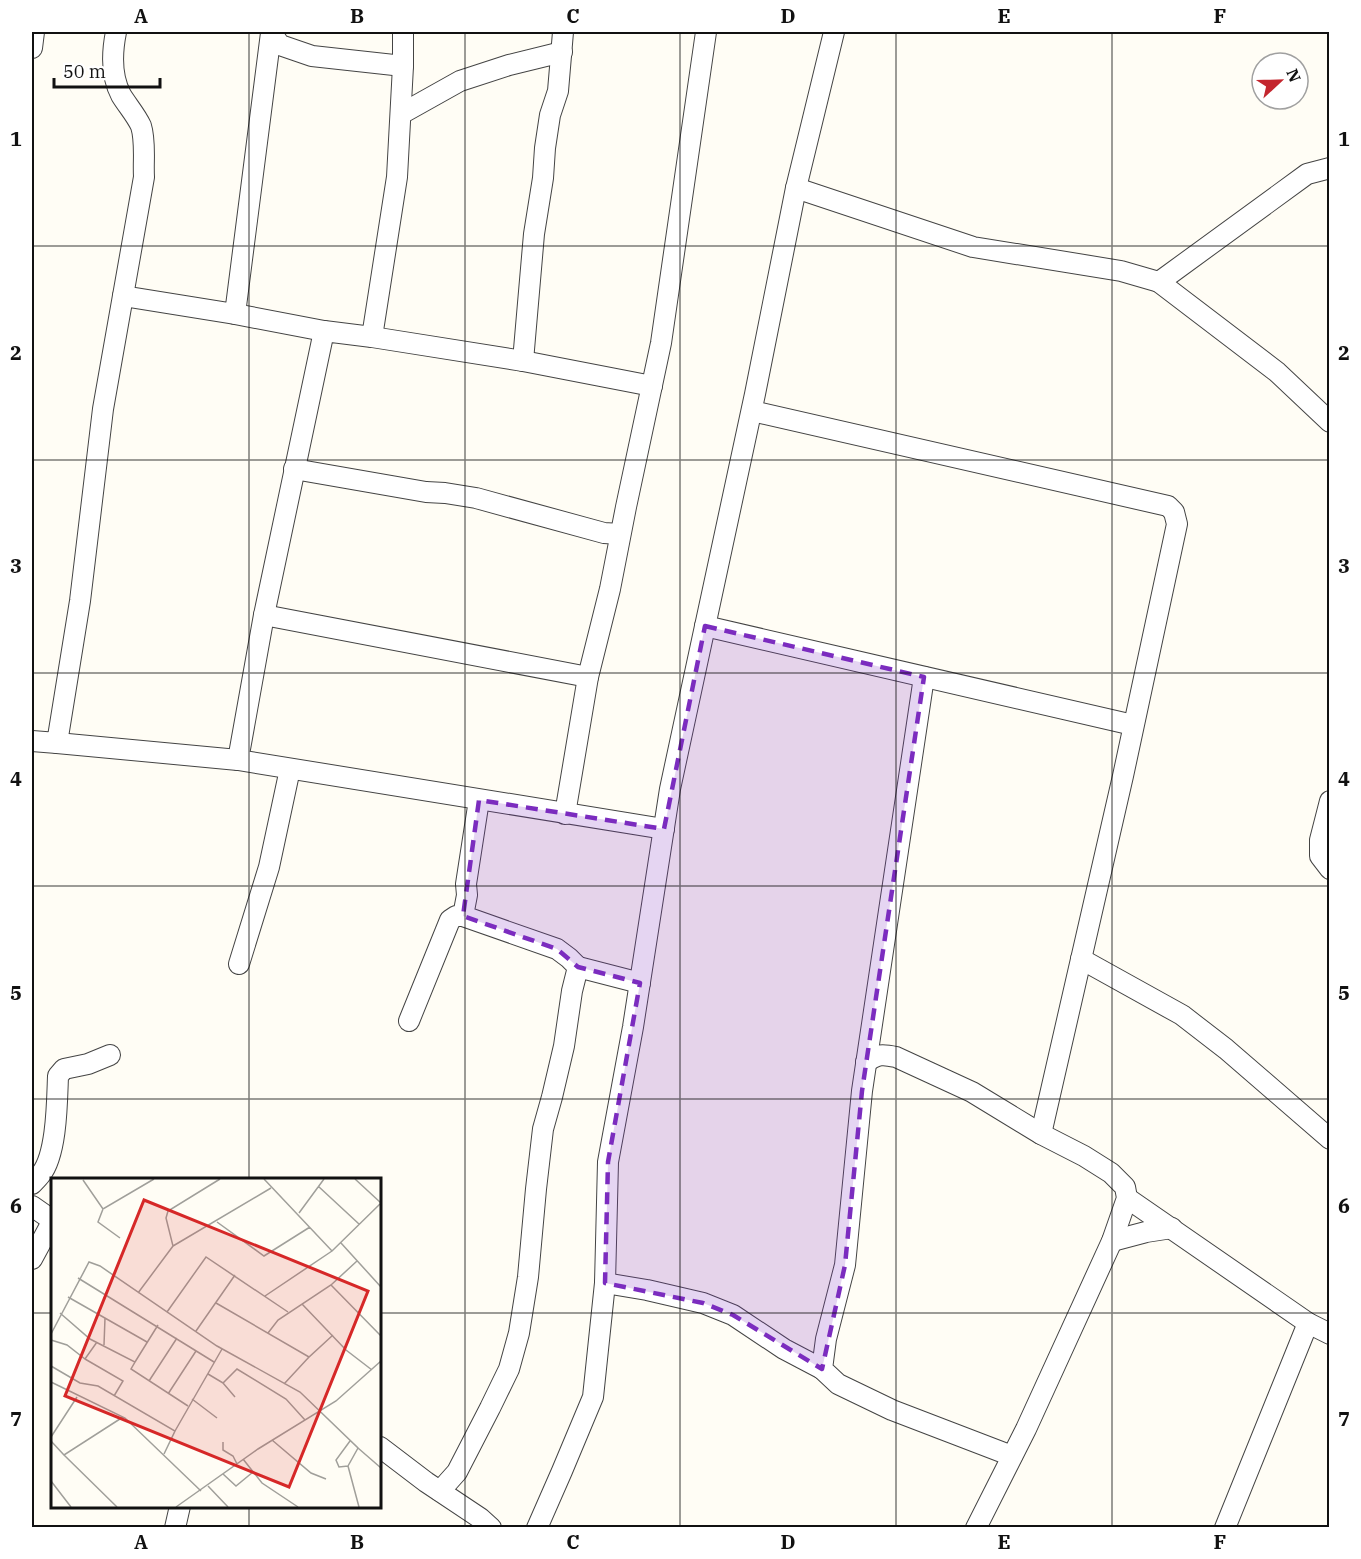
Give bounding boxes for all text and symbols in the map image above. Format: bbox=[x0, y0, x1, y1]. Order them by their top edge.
text: A bbox=[134, 2, 148, 29]
text: B bbox=[350, 2, 364, 29]
text: C bbox=[566, 2, 580, 29]
text: D bbox=[780, 2, 796, 29]
text: E bbox=[997, 2, 1011, 29]
text: F bbox=[1214, 2, 1226, 29]
scale bar bbox=[54, 51, 160, 89]
north arrow bbox=[1250, 51, 1310, 111]
text: 50 m bbox=[63, 60, 106, 83]
text: N bbox=[1282, 66, 1306, 85]
text: 1 bbox=[10, 125, 22, 152]
text: 1 bbox=[1338, 125, 1350, 152]
text: 2 bbox=[10, 339, 22, 366]
text: 2 bbox=[1338, 339, 1350, 366]
text: 3 bbox=[10, 552, 22, 579]
text: 3 bbox=[1338, 552, 1350, 579]
text: 4 bbox=[10, 765, 22, 792]
text: 4 bbox=[1338, 765, 1350, 792]
text: 5 bbox=[10, 979, 22, 1006]
text: 5 bbox=[1338, 979, 1350, 1006]
inset map bbox=[51, 1178, 381, 1508]
text: 6 bbox=[10, 1192, 22, 1219]
text: 6 bbox=[1338, 1192, 1350, 1219]
text: 7 bbox=[10, 1405, 22, 1432]
text: 7 bbox=[1338, 1405, 1350, 1432]
text: A bbox=[134, 1528, 148, 1555]
text: B bbox=[350, 1528, 364, 1555]
text: C bbox=[566, 1528, 580, 1555]
text: D bbox=[780, 1528, 796, 1555]
text: E bbox=[997, 1528, 1011, 1555]
text: F bbox=[1214, 1528, 1226, 1555]

